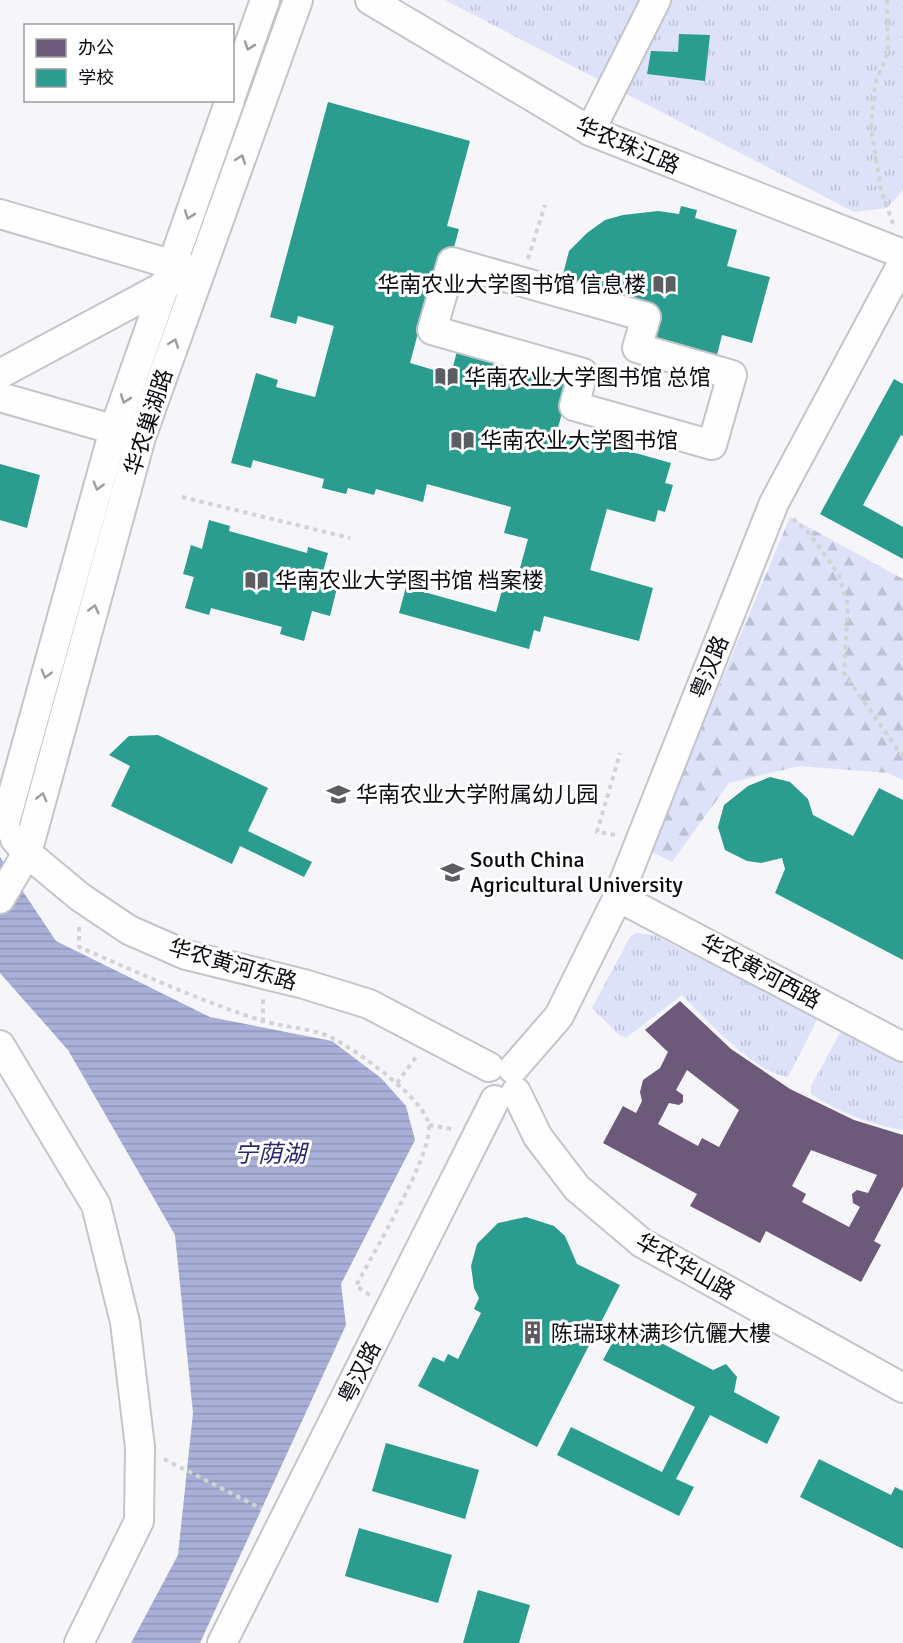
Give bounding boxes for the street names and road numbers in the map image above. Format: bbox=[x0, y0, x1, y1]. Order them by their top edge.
street label: 华农珠江路 bbox=[572, 112, 684, 179]
street label: 华农巢湖路 bbox=[119, 366, 178, 479]
street label: 粤汉路 bbox=[685, 632, 734, 703]
street label: 华农黄河西路 bbox=[696, 929, 825, 1014]
street label: 华农黄河东路 bbox=[166, 933, 300, 996]
street label: 华农华山路 bbox=[631, 1227, 740, 1306]
street label: 粤汉路 bbox=[332, 1337, 386, 1408]

